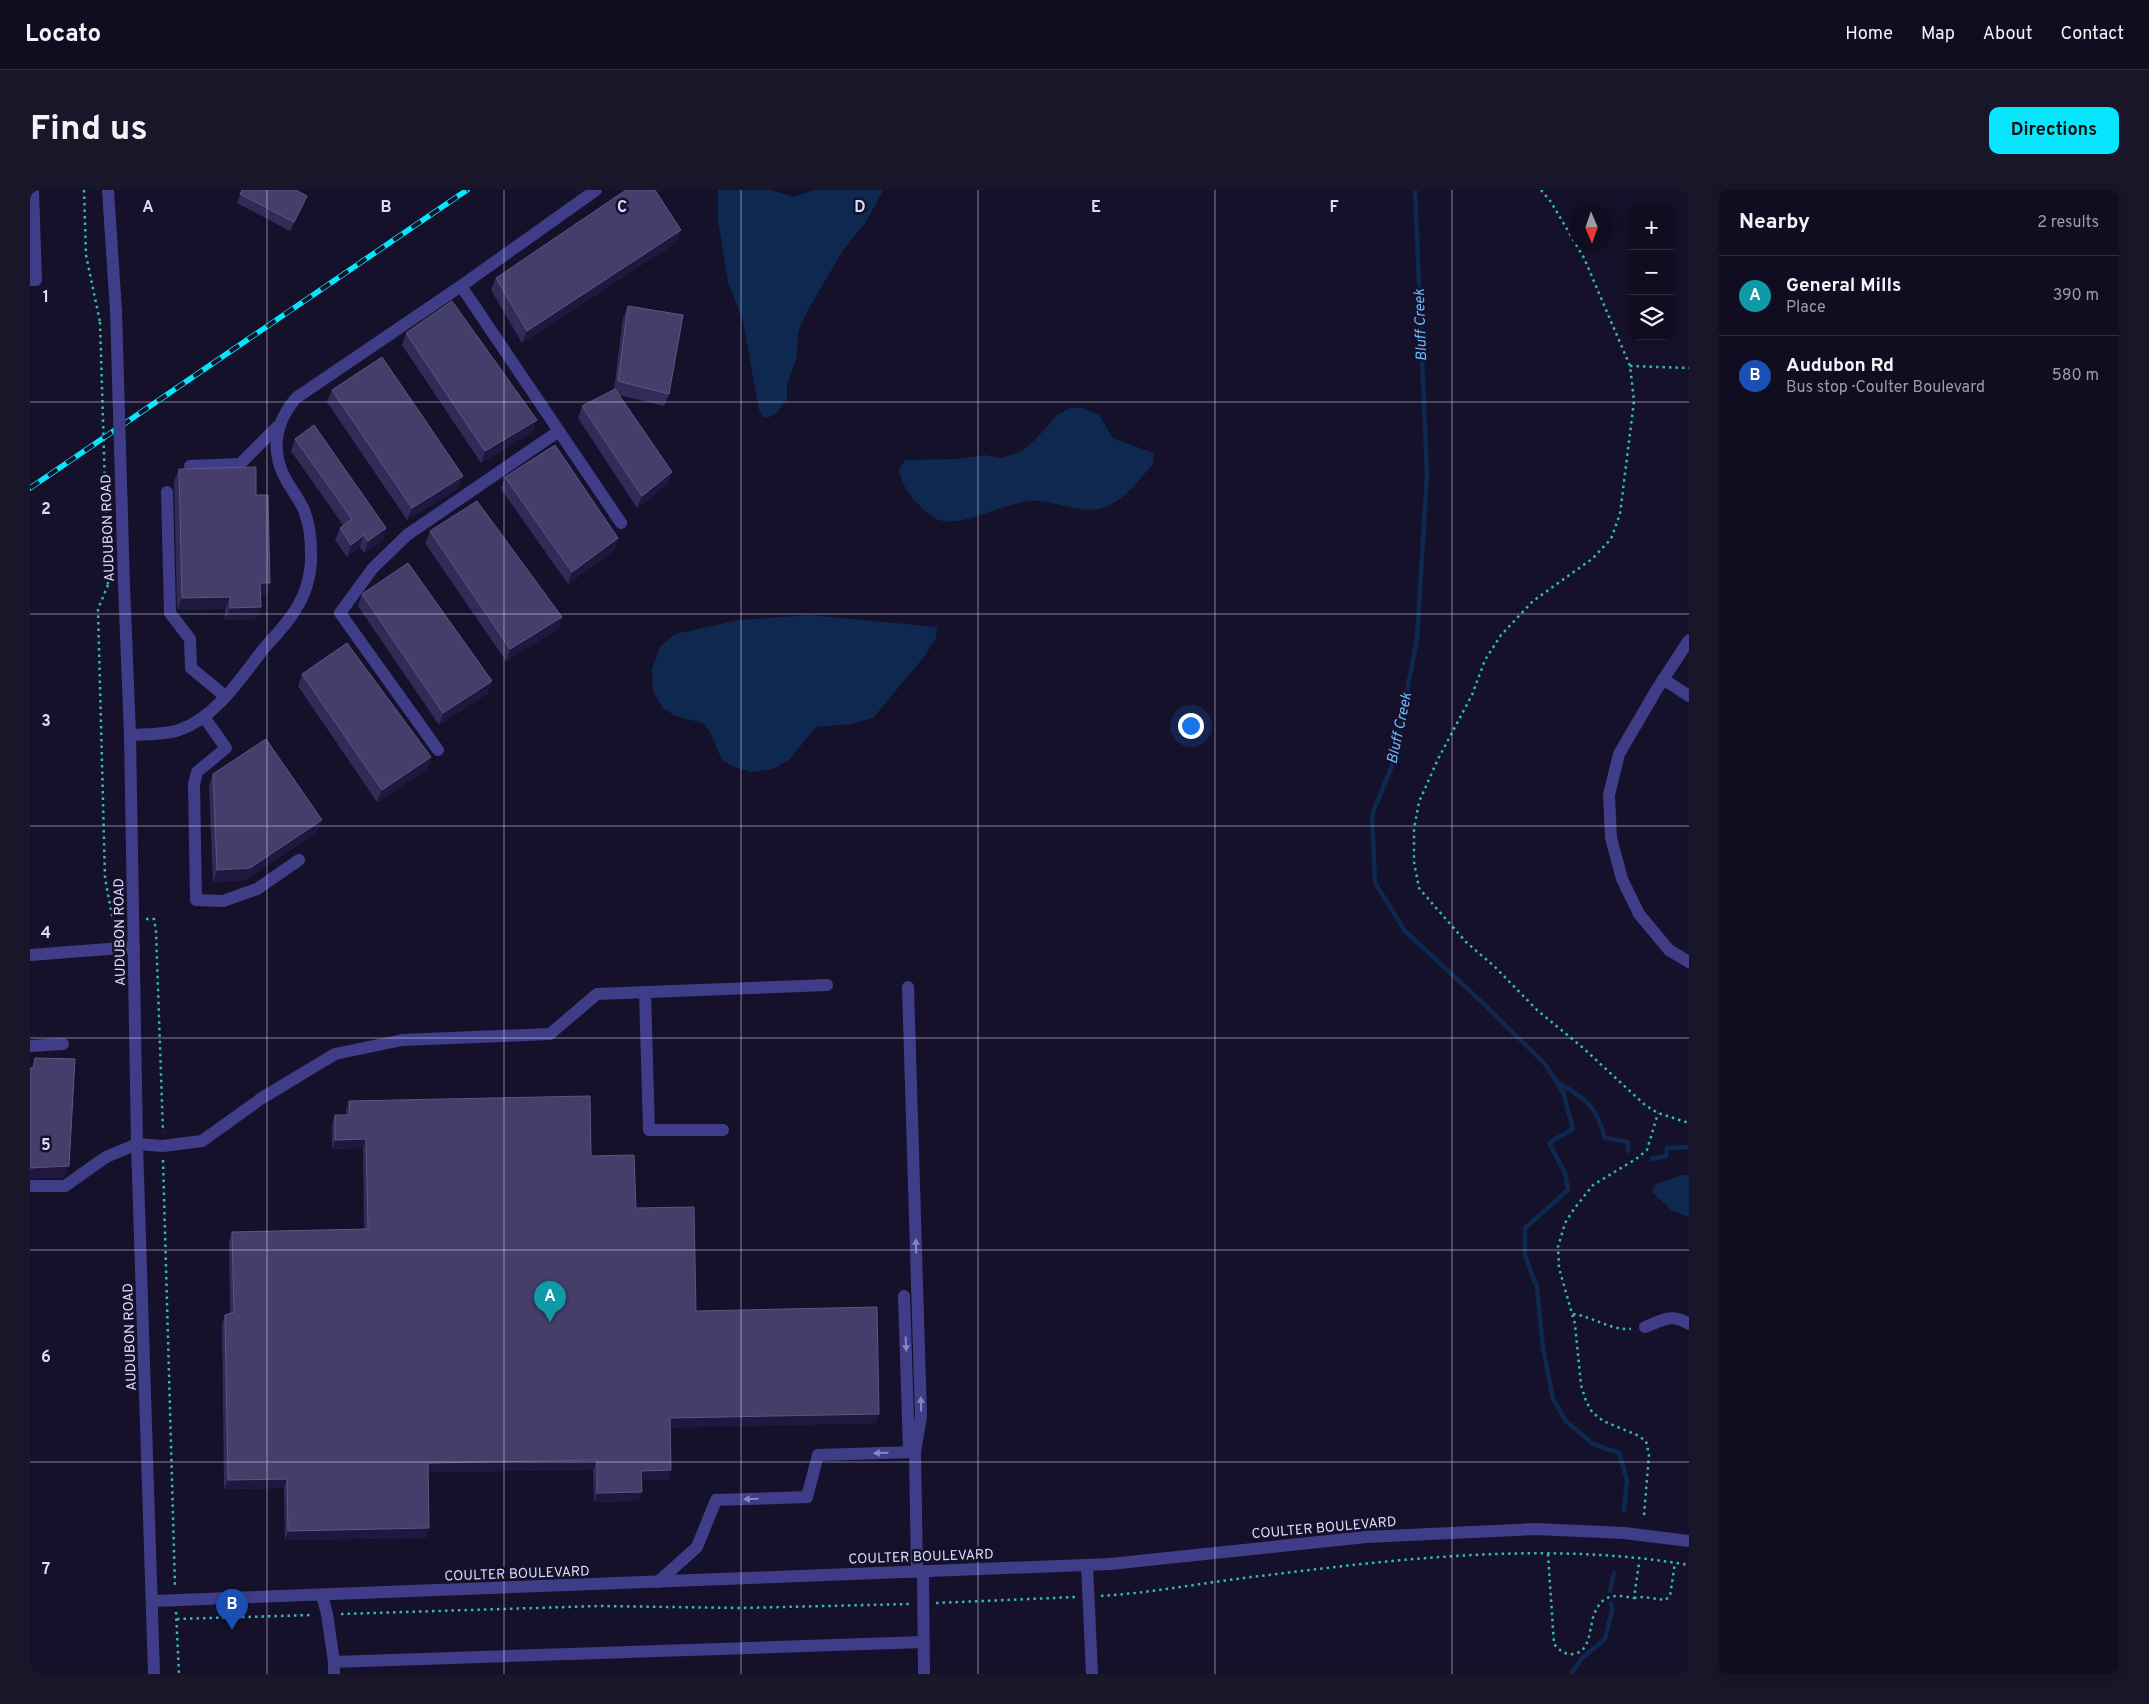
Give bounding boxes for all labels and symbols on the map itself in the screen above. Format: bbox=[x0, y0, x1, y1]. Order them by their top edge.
text: A bbox=[142, 198, 154, 218]
text: B bbox=[380, 198, 392, 218]
text: C bbox=[617, 198, 627, 218]
text: D bbox=[854, 198, 866, 218]
text: E bbox=[1091, 198, 1101, 218]
text: F bbox=[1329, 198, 1339, 218]
north arrow bbox=[1569, 205, 1614, 250]
text: 1 bbox=[43, 288, 49, 308]
water label: Bluff Creek bbox=[1411, 288, 1432, 361]
street label: AUDUBON ROAD bbox=[98, 474, 119, 582]
text: 2 bbox=[41, 500, 51, 520]
water label: Bluff Creek bbox=[1384, 690, 1417, 766]
text: 3 bbox=[41, 712, 51, 732]
your location bbox=[1178, 713, 1204, 739]
street label: AUDUBON ROAD bbox=[111, 878, 130, 986]
text: 4 bbox=[41, 924, 51, 944]
text: 5 bbox=[41, 1136, 51, 1156]
one-way arrow bbox=[912, 1238, 920, 1254]
pin: A bbox=[534, 1281, 566, 1322]
street label: AUDUBON ROAD bbox=[120, 1283, 141, 1391]
one-way arrow bbox=[903, 1336, 911, 1352]
text: 6 bbox=[41, 1348, 51, 1368]
one-way arrow bbox=[917, 1395, 925, 1411]
one-way arrow bbox=[872, 1449, 888, 1457]
one-way arrow bbox=[743, 1495, 759, 1503]
street label: COULTER BOULEVARD bbox=[1251, 1514, 1397, 1543]
street label: COULTER BOULEVARD bbox=[848, 1546, 994, 1569]
text: 7 bbox=[42, 1560, 50, 1580]
street label: COULTER BOULEVARD bbox=[444, 1563, 590, 1586]
pin: B bbox=[216, 1589, 248, 1630]

